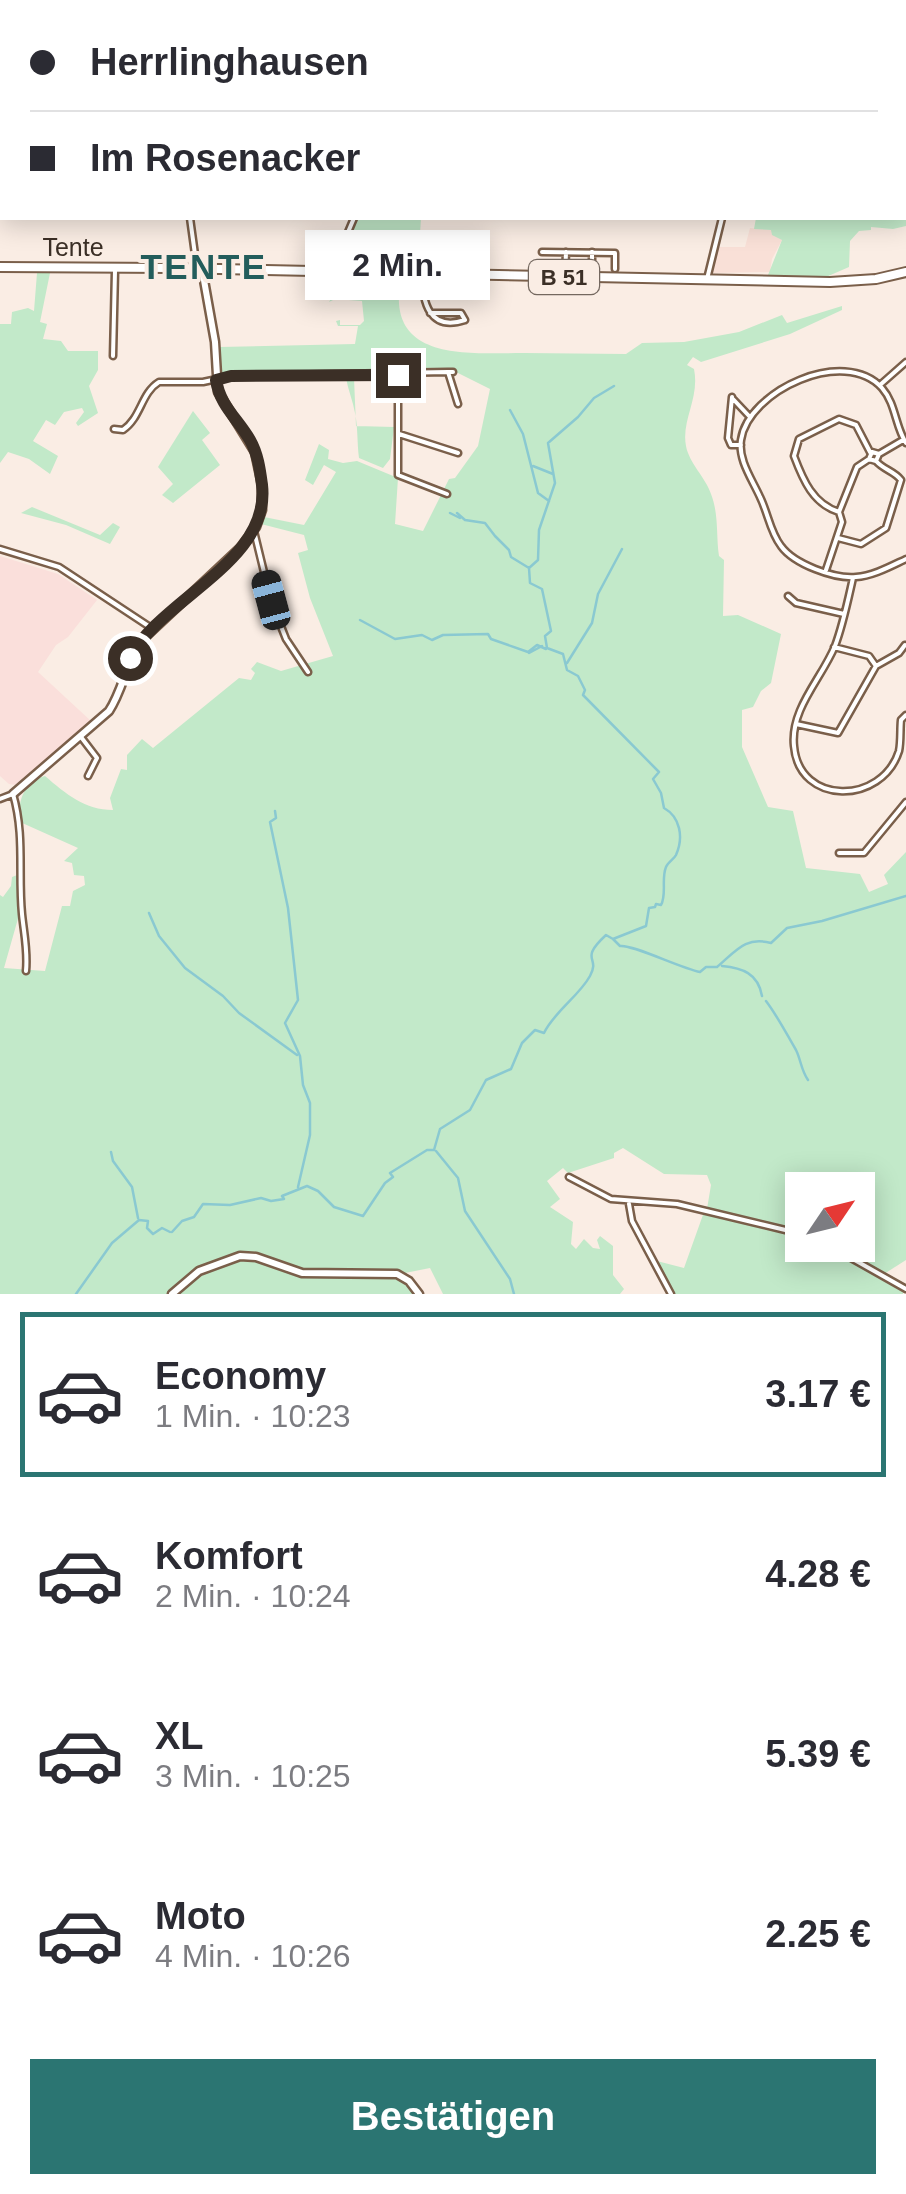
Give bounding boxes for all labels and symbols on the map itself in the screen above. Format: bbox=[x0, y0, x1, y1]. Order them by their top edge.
callout: 2 Min. bbox=[306, 230, 490, 300]
street label: Tente bbox=[42, 233, 104, 261]
district label: TENTE bbox=[140, 247, 268, 286]
road number: B 51 bbox=[529, 260, 599, 294]
route end bbox=[376, 353, 421, 398]
car bbox=[249, 567, 293, 633]
route start bbox=[108, 636, 153, 681]
north arrow bbox=[785, 1172, 875, 1262]

